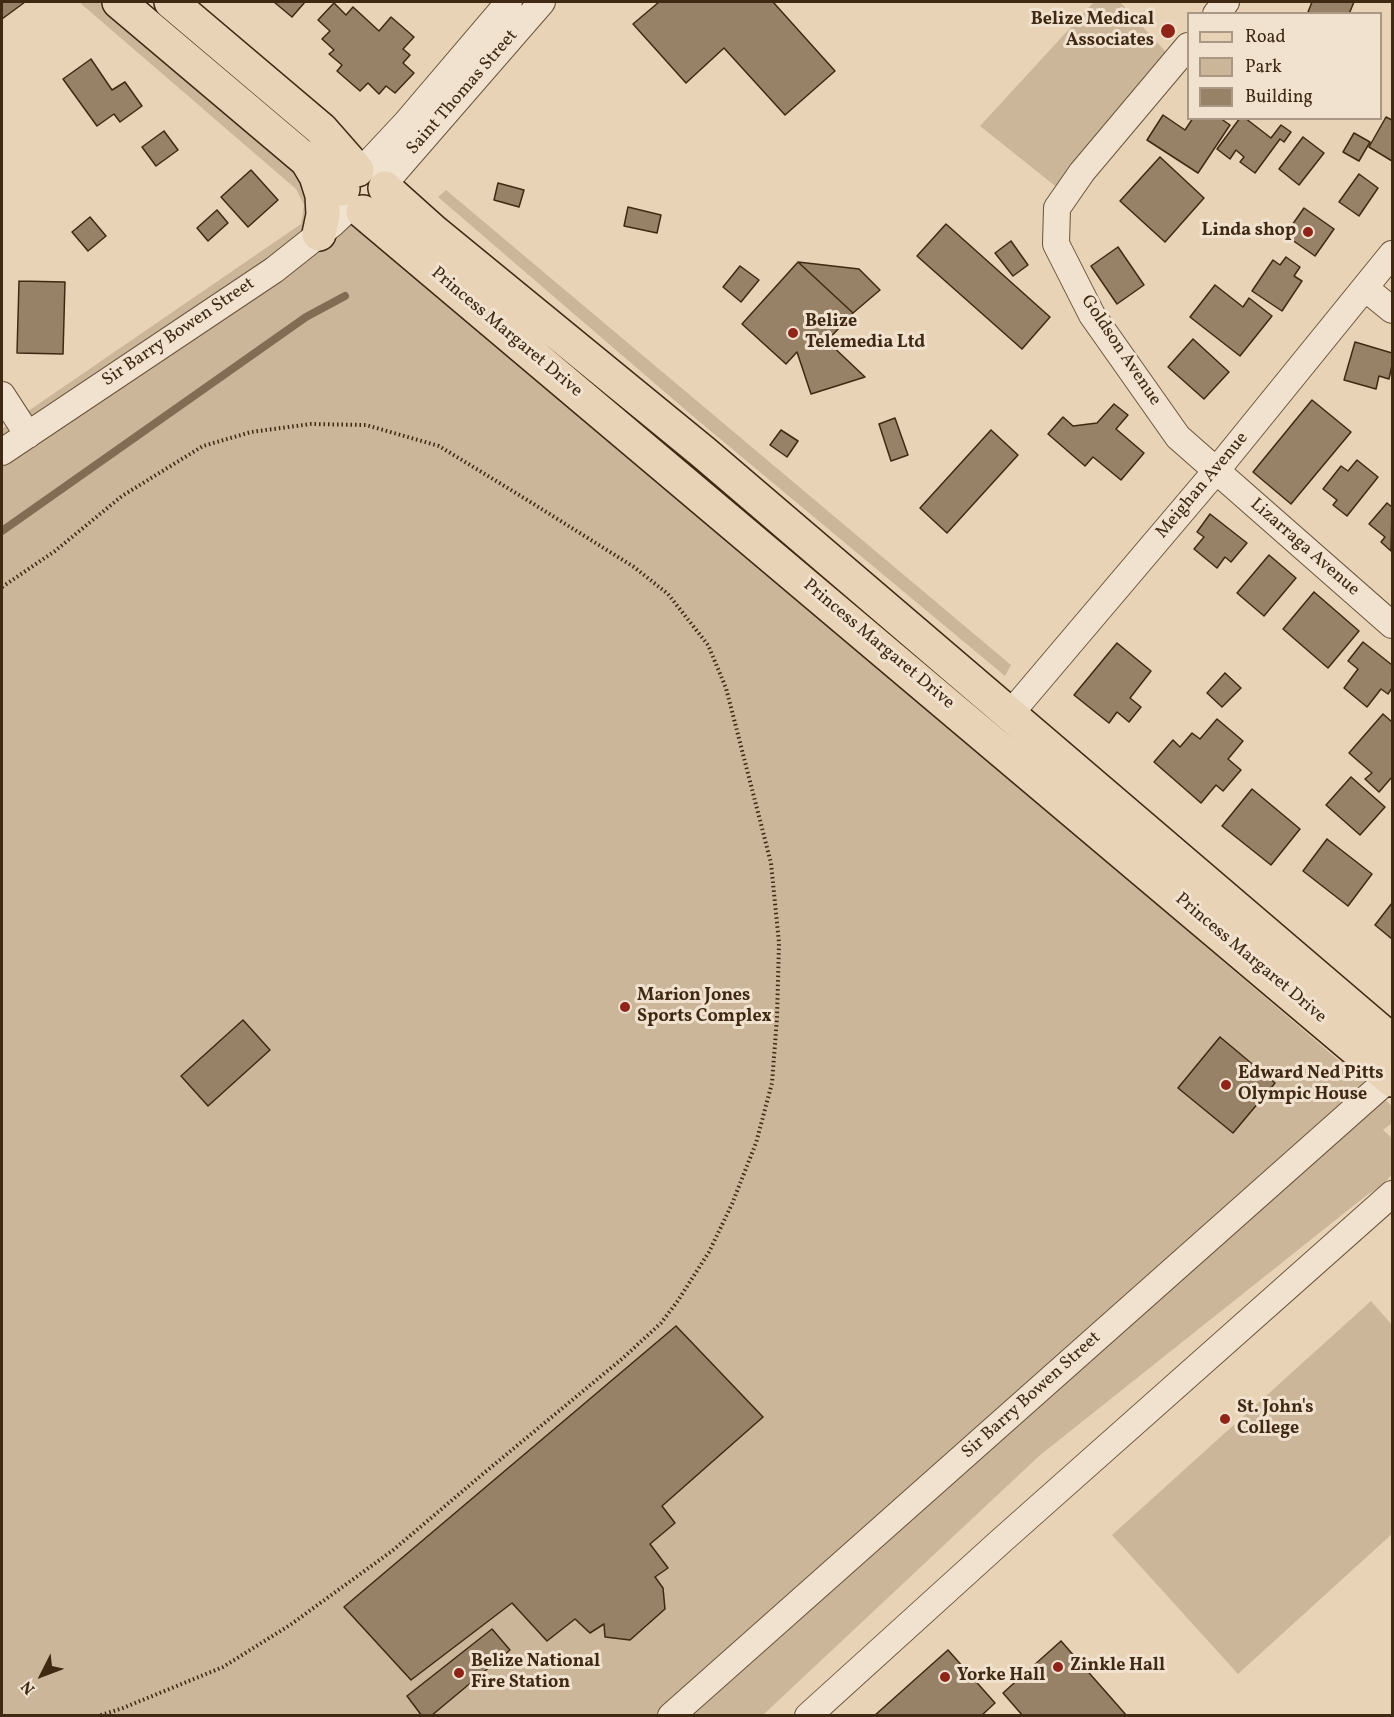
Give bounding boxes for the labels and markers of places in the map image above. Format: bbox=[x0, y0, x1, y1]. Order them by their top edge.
place label: Belize Medical Associates bbox=[1031, 10, 1154, 52]
marker: Belize Medical Associates bbox=[1159, 22, 1177, 40]
place label: Linda shop bbox=[1202, 221, 1296, 243]
marker: Linda shop bbox=[1301, 225, 1315, 239]
place label: Belize Telemedia Ltd bbox=[805, 312, 925, 354]
marker: Belize Telemedia Ltd bbox=[786, 326, 800, 340]
place label: Marion Jones Sports Complex bbox=[637, 986, 772, 1028]
marker: Marion Jones Sports Complex bbox=[618, 1000, 632, 1014]
place label: Edward Ned Pitts Olympic House bbox=[1238, 1064, 1384, 1106]
marker: Edward Ned Pitts Olympic House bbox=[1219, 1078, 1233, 1092]
place label: St. John's College bbox=[1237, 1398, 1314, 1440]
marker: St. John's College bbox=[1218, 1412, 1232, 1426]
place label: Belize National Fire Station bbox=[471, 1652, 600, 1694]
place label: Zinkle Hall bbox=[1070, 1656, 1165, 1678]
marker: Zinkle Hall bbox=[1051, 1660, 1065, 1674]
marker: Belize National Fire Station bbox=[452, 1666, 466, 1680]
place label: Yorke Hall bbox=[957, 1666, 1045, 1688]
marker: Yorke Hall bbox=[938, 1670, 952, 1684]

